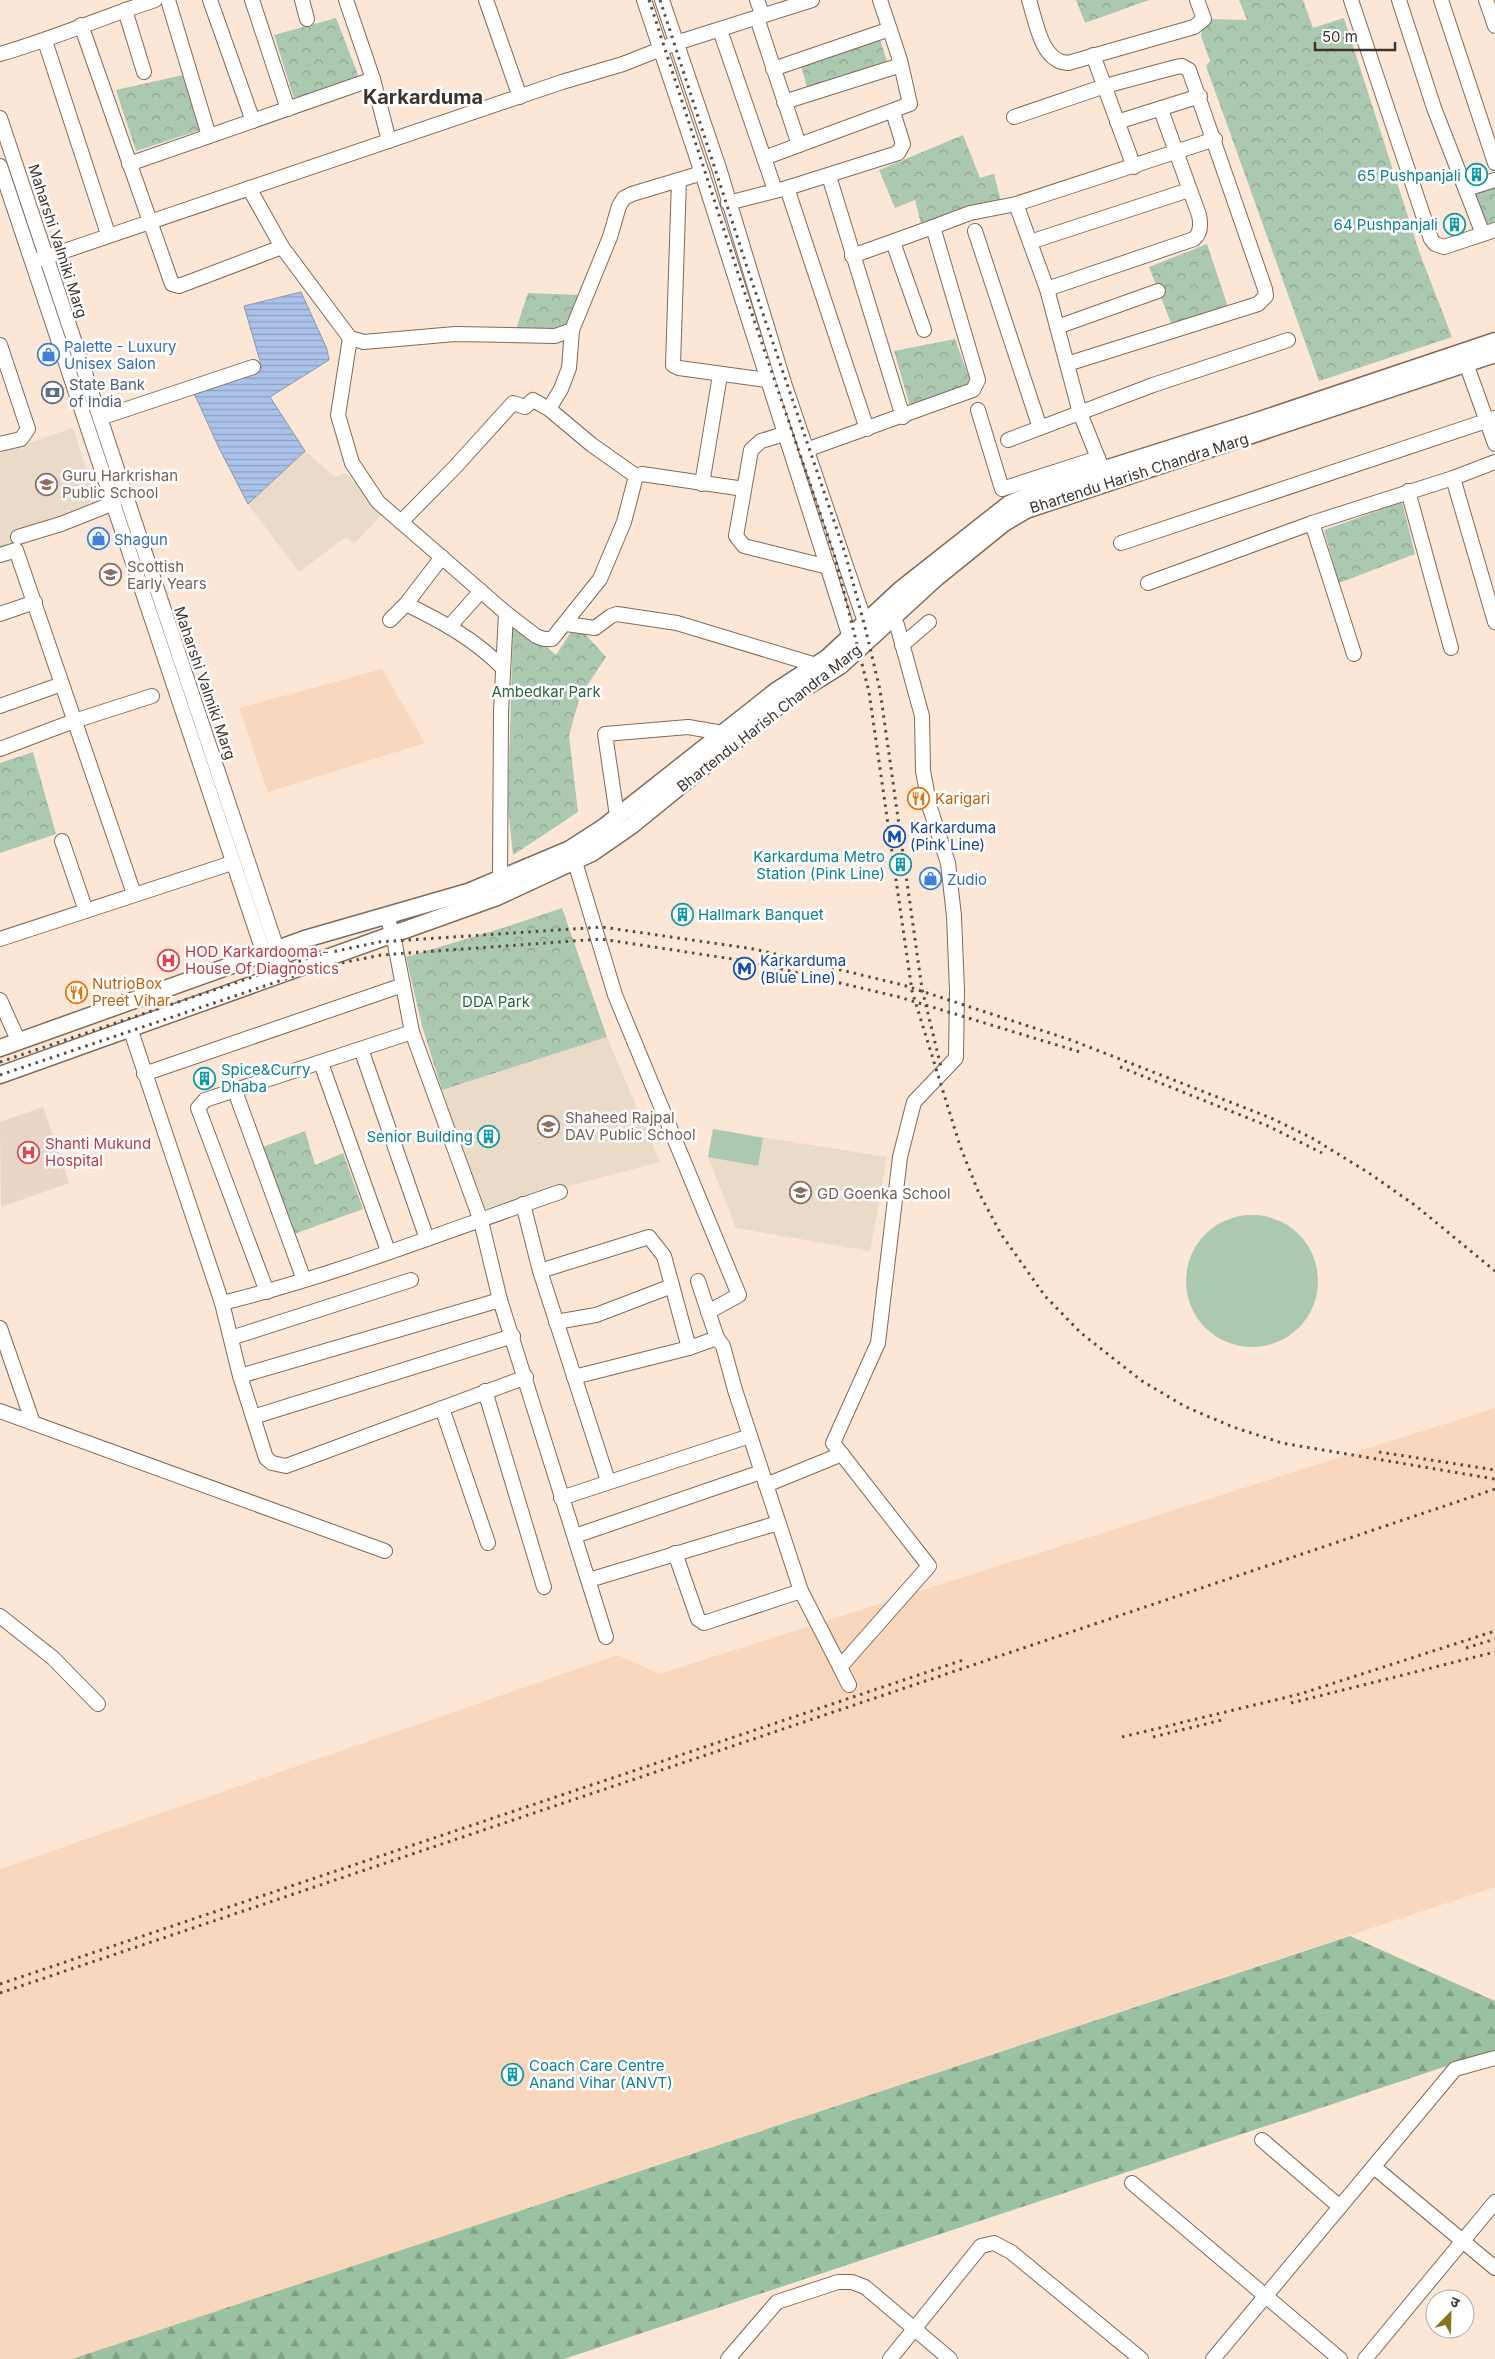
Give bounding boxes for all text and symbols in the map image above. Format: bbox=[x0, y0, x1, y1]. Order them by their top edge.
scale bar bbox=[1315, 20, 1395, 52]
text: 50 m bbox=[1322, 27, 1358, 46]
district label: Karkarduma bbox=[363, 85, 483, 109]
street label: Maharshi Valmiki Marg bbox=[24, 162, 92, 320]
building icon: 65 Pushpanjali bbox=[1465, 163, 1489, 187]
place label: 65 Pushpanjali bbox=[1357, 166, 1461, 185]
building icon: 64 Pushpanjali bbox=[1442, 212, 1466, 236]
place label: 64 Pushpanjali bbox=[1334, 215, 1438, 234]
place label: Palette - Luxury Unisex Salon bbox=[64, 337, 177, 373]
shop icon: Palette - Luxury Unisex Salon bbox=[36, 343, 60, 367]
place label: State Bank of India bbox=[69, 375, 146, 411]
bank icon: State Bank of India bbox=[41, 381, 65, 405]
street label: Bhartendu Harish Chandra Marg bbox=[1027, 429, 1251, 517]
place label: Guru Harkrishan Public School bbox=[62, 466, 178, 502]
school or university icon: Guru Harkrishan Public School bbox=[34, 472, 58, 496]
shop icon: Shagun bbox=[86, 527, 110, 551]
place label: Shagun bbox=[114, 530, 168, 549]
place label: Scottish Early Years bbox=[127, 557, 207, 593]
school or university icon: Scottish Early Years bbox=[99, 563, 123, 587]
street label: Maharshi Valmiki Marg bbox=[170, 604, 240, 762]
street label: Bhartendu Harish Chandra Marg bbox=[673, 640, 865, 796]
park label: Ambedkar Park bbox=[491, 682, 601, 701]
restaurant icon: Karigari bbox=[907, 786, 931, 810]
place label: Karigari bbox=[935, 789, 990, 808]
place label: Karkarduma (Pink Line) bbox=[910, 818, 996, 854]
metro station icon: Karkarduma (Pink Line) bbox=[882, 824, 906, 848]
place label: Karkarduma Metro Station (Pink Line) bbox=[753, 847, 885, 883]
building icon: Karkarduma Metro Station (Pink Line) bbox=[889, 853, 913, 877]
shop icon: Zudio bbox=[919, 867, 943, 891]
place label: Zudio bbox=[947, 870, 987, 889]
building icon: Hallmark Banquet bbox=[670, 902, 694, 926]
place label: Hallmark Banquet bbox=[698, 905, 824, 924]
place label: HOD Karkardooma - House Of Diagnostics bbox=[185, 942, 339, 978]
hospital icon: HOD Karkardooma - House Of Diagnostics bbox=[157, 948, 181, 972]
place label: Karkarduma (Blue Line) bbox=[760, 951, 846, 987]
metro station icon: Karkarduma (Blue Line) bbox=[732, 957, 756, 981]
place label: NutrioBox Preet Vihar bbox=[92, 974, 171, 1010]
restaurant icon: NutrioBox Preet Vihar bbox=[64, 980, 88, 1004]
park label: DDA Park bbox=[462, 992, 531, 1011]
place label: Spice&Curry Dhaba bbox=[221, 1060, 311, 1096]
building icon: Spice&Curry Dhaba bbox=[193, 1066, 217, 1090]
place label: Shaheed Rajpal DAV Public School bbox=[565, 1108, 696, 1144]
school or university icon: Shaheed Rajpal DAV Public School bbox=[537, 1114, 561, 1138]
building icon: Senior Building bbox=[477, 1124, 501, 1148]
place label: Senior Building bbox=[366, 1127, 473, 1146]
place label: Shanti Mukund Hospital bbox=[45, 1134, 151, 1170]
hospital icon: Shanti Mukund Hospital bbox=[17, 1140, 41, 1164]
school or university icon: GD Goenka School bbox=[789, 1181, 813, 1205]
place label: GD Goenka School bbox=[817, 1184, 951, 1203]
place label: Coach Care Centre Anand Vihar (ANVT) bbox=[529, 2056, 673, 2092]
building icon: Coach Care Centre Anand Vihar (ANVT) bbox=[501, 2062, 525, 2086]
north arrow bbox=[1425, 2289, 1475, 2339]
text: उ bbox=[1448, 2292, 1463, 2311]

